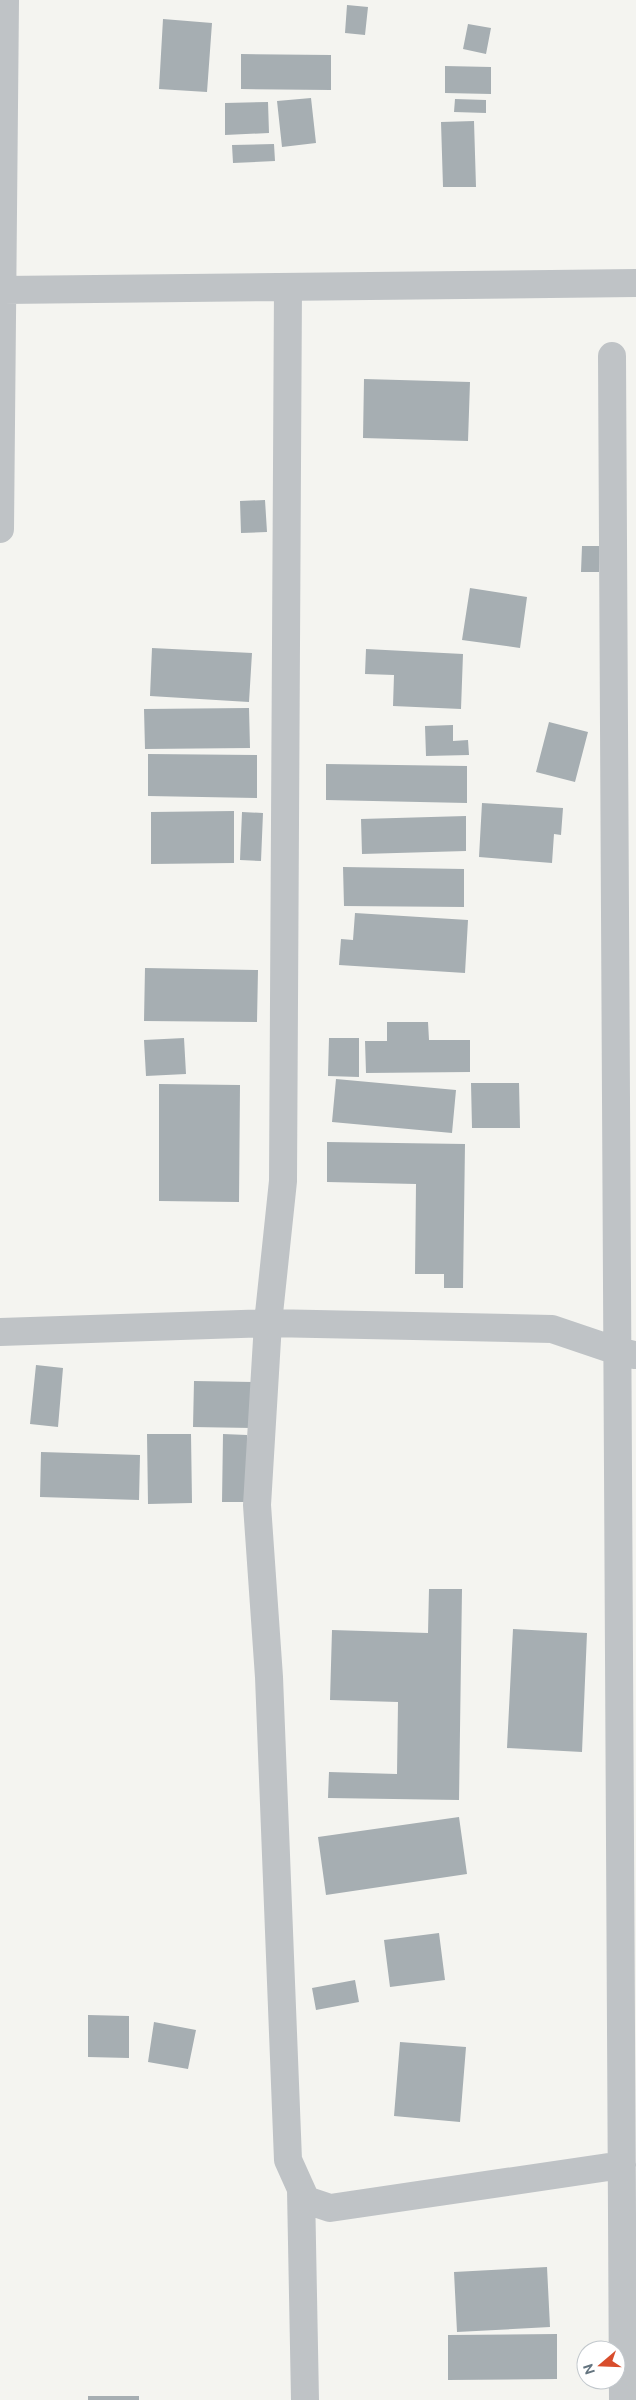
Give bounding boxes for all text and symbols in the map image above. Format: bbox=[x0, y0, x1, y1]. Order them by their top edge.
north arrow bbox=[576, 2340, 626, 2390]
text: N bbox=[579, 2362, 598, 2377]

